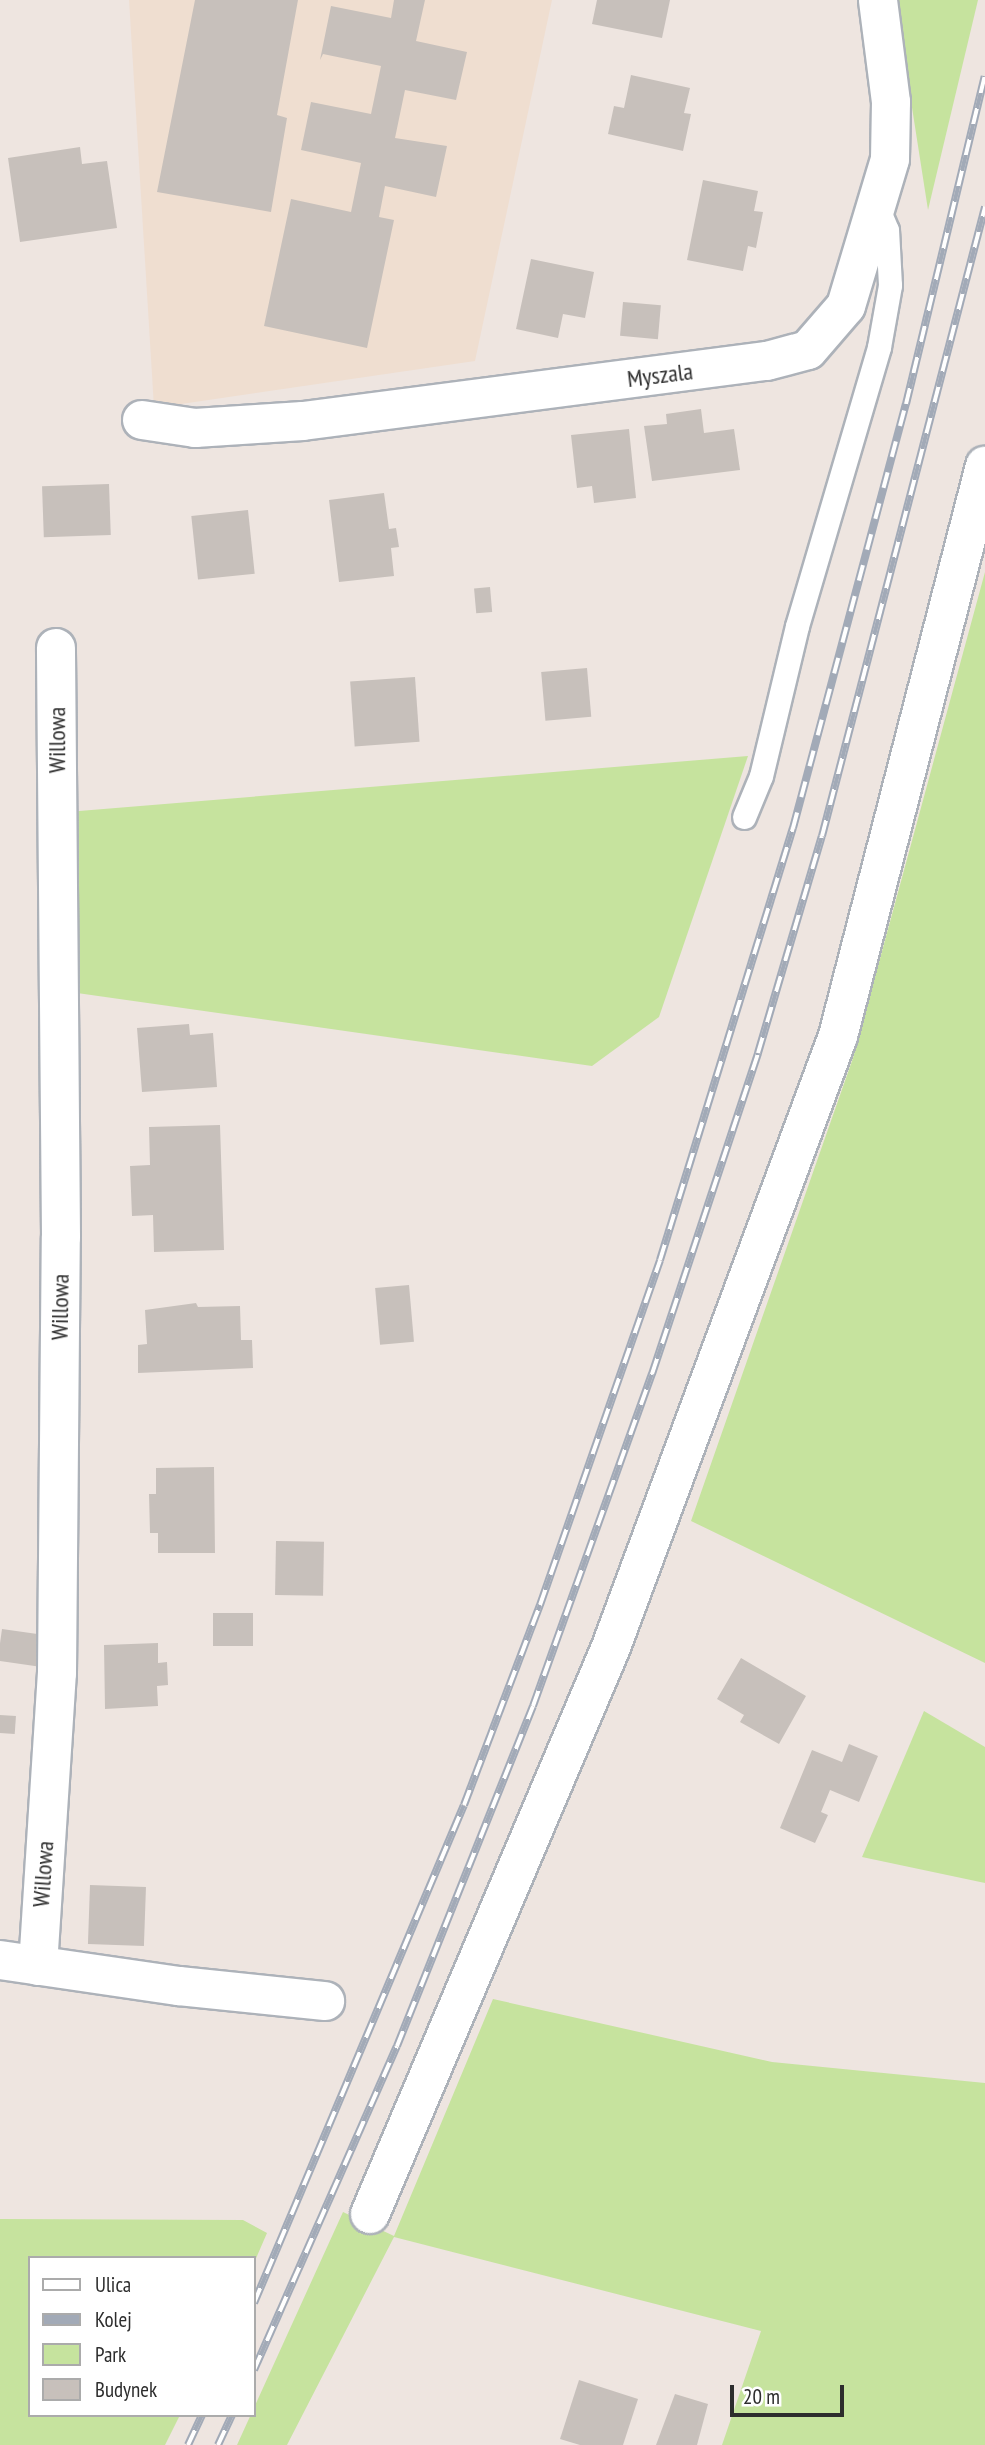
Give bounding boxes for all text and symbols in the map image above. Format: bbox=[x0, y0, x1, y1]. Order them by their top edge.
street label: Myszala bbox=[626, 357, 694, 393]
street label: Willowa bbox=[43, 707, 71, 773]
street label: Willowa bbox=[45, 1274, 75, 1340]
street label: Willowa bbox=[26, 1840, 60, 1908]
legend bbox=[28, 2256, 256, 2417]
text: Ulica bbox=[95, 2271, 131, 2298]
text: Kolej bbox=[95, 2306, 132, 2333]
text: Park bbox=[95, 2341, 126, 2368]
scale bar bbox=[733, 2372, 847, 2416]
text: Budynek bbox=[95, 2376, 157, 2403]
text: 20 m bbox=[743, 2383, 780, 2410]

